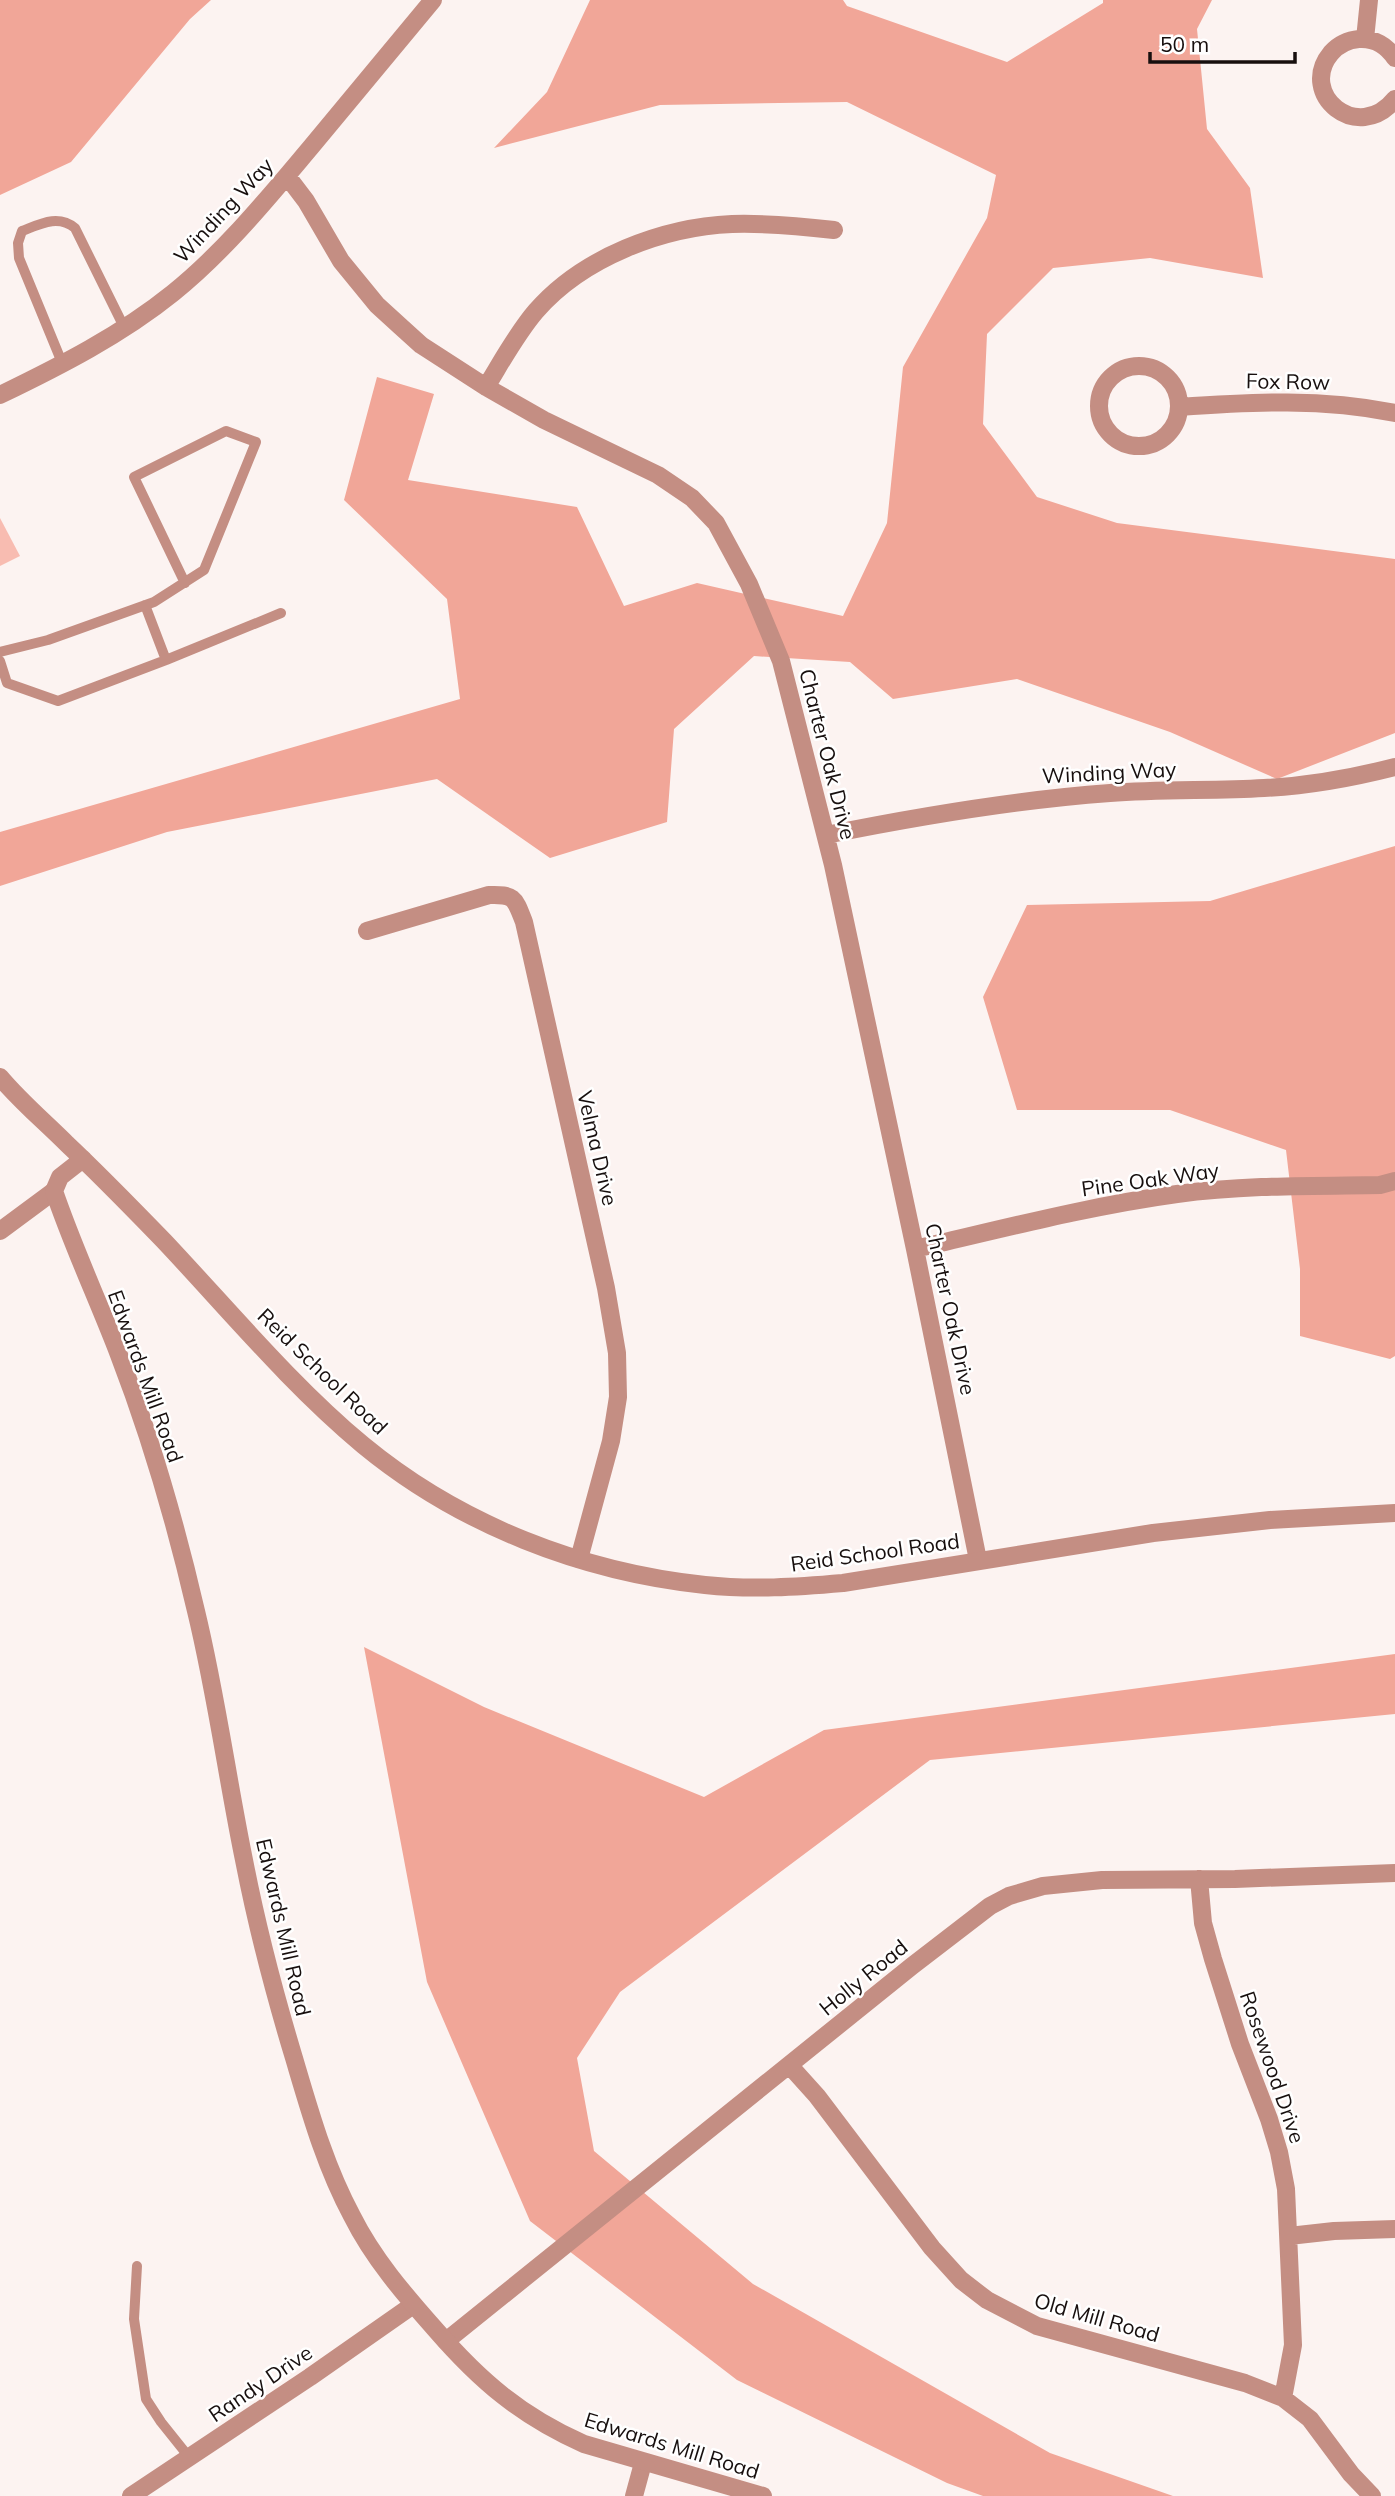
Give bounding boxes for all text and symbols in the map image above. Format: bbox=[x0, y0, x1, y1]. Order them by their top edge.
scale bar bbox=[1150, 21, 1295, 65]
text: 50 m bbox=[1160, 31, 1209, 57]
street label: Winding Way bbox=[168, 152, 278, 268]
street label: Fox Row bbox=[1246, 367, 1330, 395]
street label: Charter Oak Drive bbox=[794, 666, 862, 842]
street label: Winding Way bbox=[1041, 755, 1177, 789]
street label: Velma Drive bbox=[572, 1088, 624, 1208]
street label: Pine Oak Way bbox=[1079, 1156, 1221, 1202]
street label: Charter Oak Drive bbox=[920, 1221, 982, 1397]
street label: Edwards Mill Road bbox=[103, 1286, 189, 1466]
street label: Reid School Road bbox=[253, 1302, 393, 1440]
street label: Reid School Road bbox=[789, 1527, 961, 1577]
street label: Edwards Mill Road bbox=[251, 1836, 317, 2018]
street label: Holly Road bbox=[814, 1933, 912, 2021]
street label: Rosewood Drive bbox=[1235, 1988, 1311, 2146]
street label: Old Mill Road bbox=[1031, 2287, 1163, 2347]
street label: Randy Drive bbox=[203, 2339, 317, 2427]
street label: Edwards Mill Road bbox=[581, 2406, 763, 2484]

